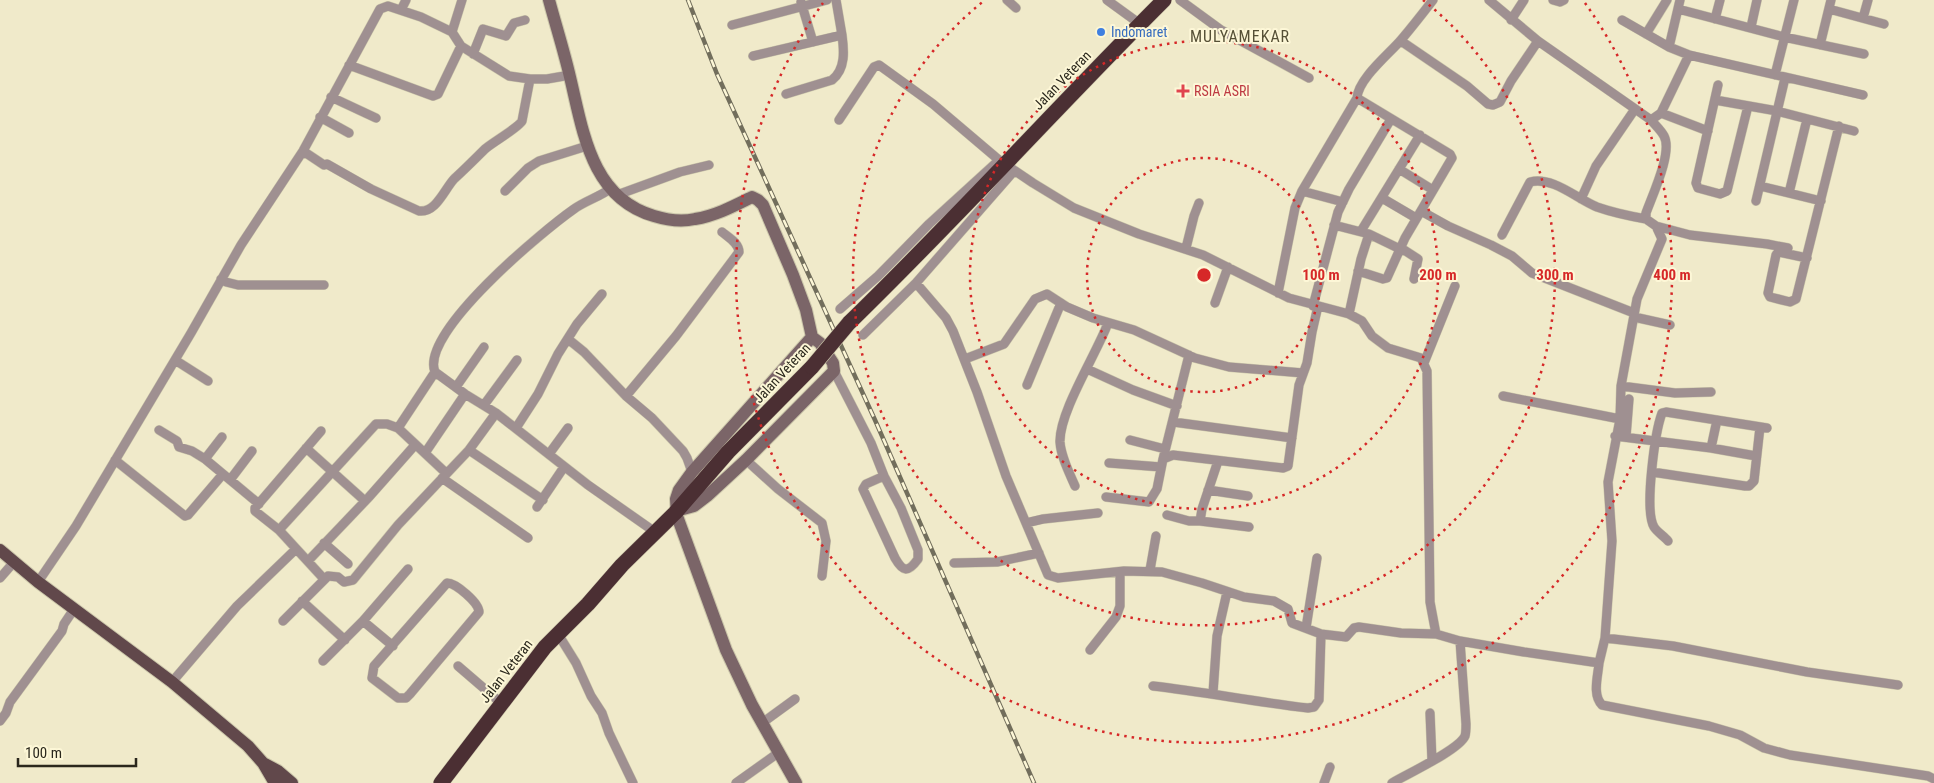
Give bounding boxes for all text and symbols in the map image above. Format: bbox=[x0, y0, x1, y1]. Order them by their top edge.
place label: Indomaret bbox=[1111, 24, 1167, 40]
marker: Indomaret bbox=[1095, 26, 1107, 38]
district label: MULYAMEKAR bbox=[1190, 27, 1290, 46]
street label: Jalan Veteran bbox=[1030, 47, 1094, 113]
place label: RSIA ASRI bbox=[1194, 83, 1250, 99]
marker: RSIA ASRI bbox=[1176, 84, 1190, 98]
centre of rings bbox=[1195, 266, 1213, 284]
text: 100 m bbox=[1302, 266, 1340, 284]
text: 200 m bbox=[1419, 266, 1457, 284]
text: 300 m bbox=[1536, 266, 1574, 284]
text: 400 m bbox=[1653, 266, 1691, 284]
street label: Jalan Veteran bbox=[750, 340, 814, 406]
street label: Jalan Veteran bbox=[476, 636, 536, 706]
scale bar bbox=[18, 736, 135, 768]
text: 100 m bbox=[25, 744, 62, 762]

